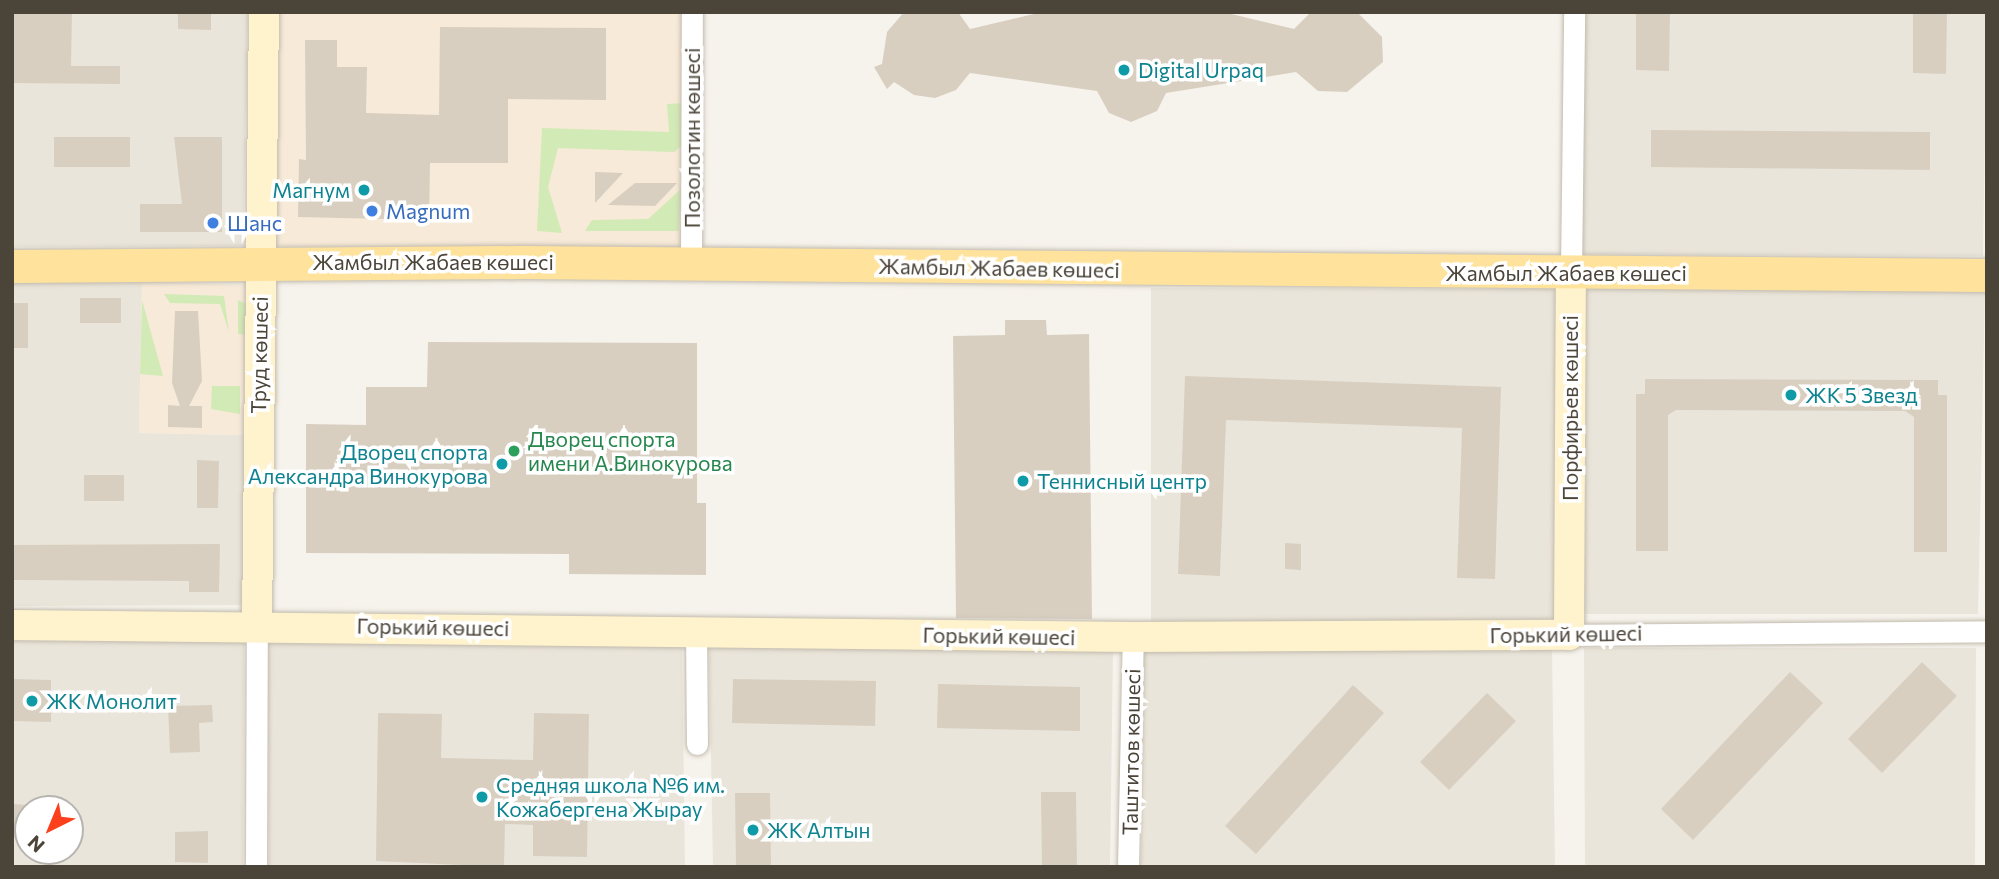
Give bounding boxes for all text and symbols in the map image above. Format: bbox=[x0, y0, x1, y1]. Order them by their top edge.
street label: Позолотин көшесі bbox=[679, 48, 705, 228]
place label: Digital Urpaq bbox=[1138, 57, 1264, 83]
marker: Digital Urpaq bbox=[1116, 62, 1132, 78]
place label: Магнум bbox=[272, 177, 350, 203]
marker: Магнум bbox=[356, 182, 372, 198]
place label: Magnum bbox=[386, 198, 470, 224]
marker: Magnum bbox=[364, 203, 380, 219]
place label: Шанс bbox=[227, 210, 282, 236]
marker: Шанс bbox=[205, 215, 221, 231]
street label: Жамбыл Жабаев көшесі bbox=[312, 249, 554, 275]
street label: Жамбыл Жабаев көшесі bbox=[878, 253, 1120, 283]
street label: Жамбыл Жабаев көшесі bbox=[1445, 260, 1687, 286]
street label: Труд көшесі bbox=[245, 296, 273, 414]
street label: Порфирьев көшесі bbox=[1557, 315, 1583, 501]
place label: ЖК 5 Звезд bbox=[1805, 382, 1918, 408]
marker: ЖК 5 Звезд bbox=[1783, 387, 1799, 403]
place label: Дворец спорта имени А.Винокурова bbox=[528, 426, 733, 476]
place label: Дворец спорта Александра Винокурова bbox=[248, 439, 488, 489]
marker: Дворец спорта имени А.Винокурова bbox=[506, 443, 522, 459]
marker: Дворец спорта Александра Винокурова bbox=[494, 456, 510, 472]
place label: Теннисный центр bbox=[1037, 468, 1207, 494]
marker: Теннисный центр bbox=[1015, 473, 1031, 489]
street label: Горький көшесі bbox=[356, 613, 510, 641]
street label: Горький көшесі bbox=[1489, 620, 1643, 648]
street label: Горький көшесі bbox=[922, 622, 1076, 650]
street label: Таштитов көшесі bbox=[1117, 668, 1145, 836]
place label: ЖК Монолит bbox=[46, 688, 177, 714]
marker: ЖК Монолит bbox=[24, 693, 40, 709]
place label: Средняя школа №6 им. Кожабергена Жырау bbox=[496, 772, 725, 822]
marker: Средняя школа №6 им. Кожабергена Жырау bbox=[474, 789, 490, 805]
north arrow bbox=[14, 795, 84, 865]
place label: ЖК Алтын bbox=[767, 817, 870, 843]
marker: ЖК Алтын bbox=[745, 822, 761, 838]
text: N bbox=[23, 831, 49, 858]

